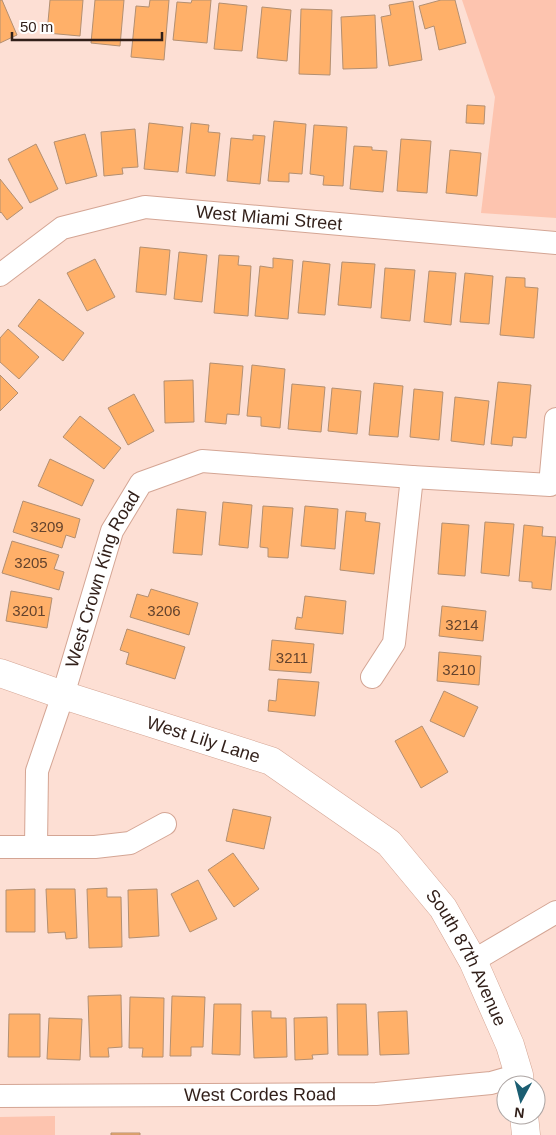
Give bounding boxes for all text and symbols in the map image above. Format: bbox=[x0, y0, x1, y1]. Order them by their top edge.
scale bar bbox=[12, 10, 162, 42]
text: 50 m bbox=[20, 18, 53, 35]
street label: West Miami Street bbox=[195, 202, 343, 234]
street label: West Crown King Road bbox=[62, 487, 144, 670]
house number: 3209 bbox=[30, 518, 64, 535]
house number: 3205 bbox=[14, 554, 48, 571]
house number: 3201 bbox=[12, 602, 46, 619]
house number: 3206 bbox=[147, 602, 181, 619]
house number: 3214 bbox=[445, 616, 479, 633]
house number: 3211 bbox=[276, 649, 308, 666]
house number: 3210 bbox=[442, 661, 476, 678]
street label: West Lily Lane bbox=[144, 712, 263, 767]
street label: South 87th Avenue bbox=[422, 885, 510, 1029]
north arrow bbox=[496, 1075, 546, 1125]
street label: West Cordes Road bbox=[184, 1084, 336, 1105]
text: N bbox=[513, 1104, 525, 1121]

